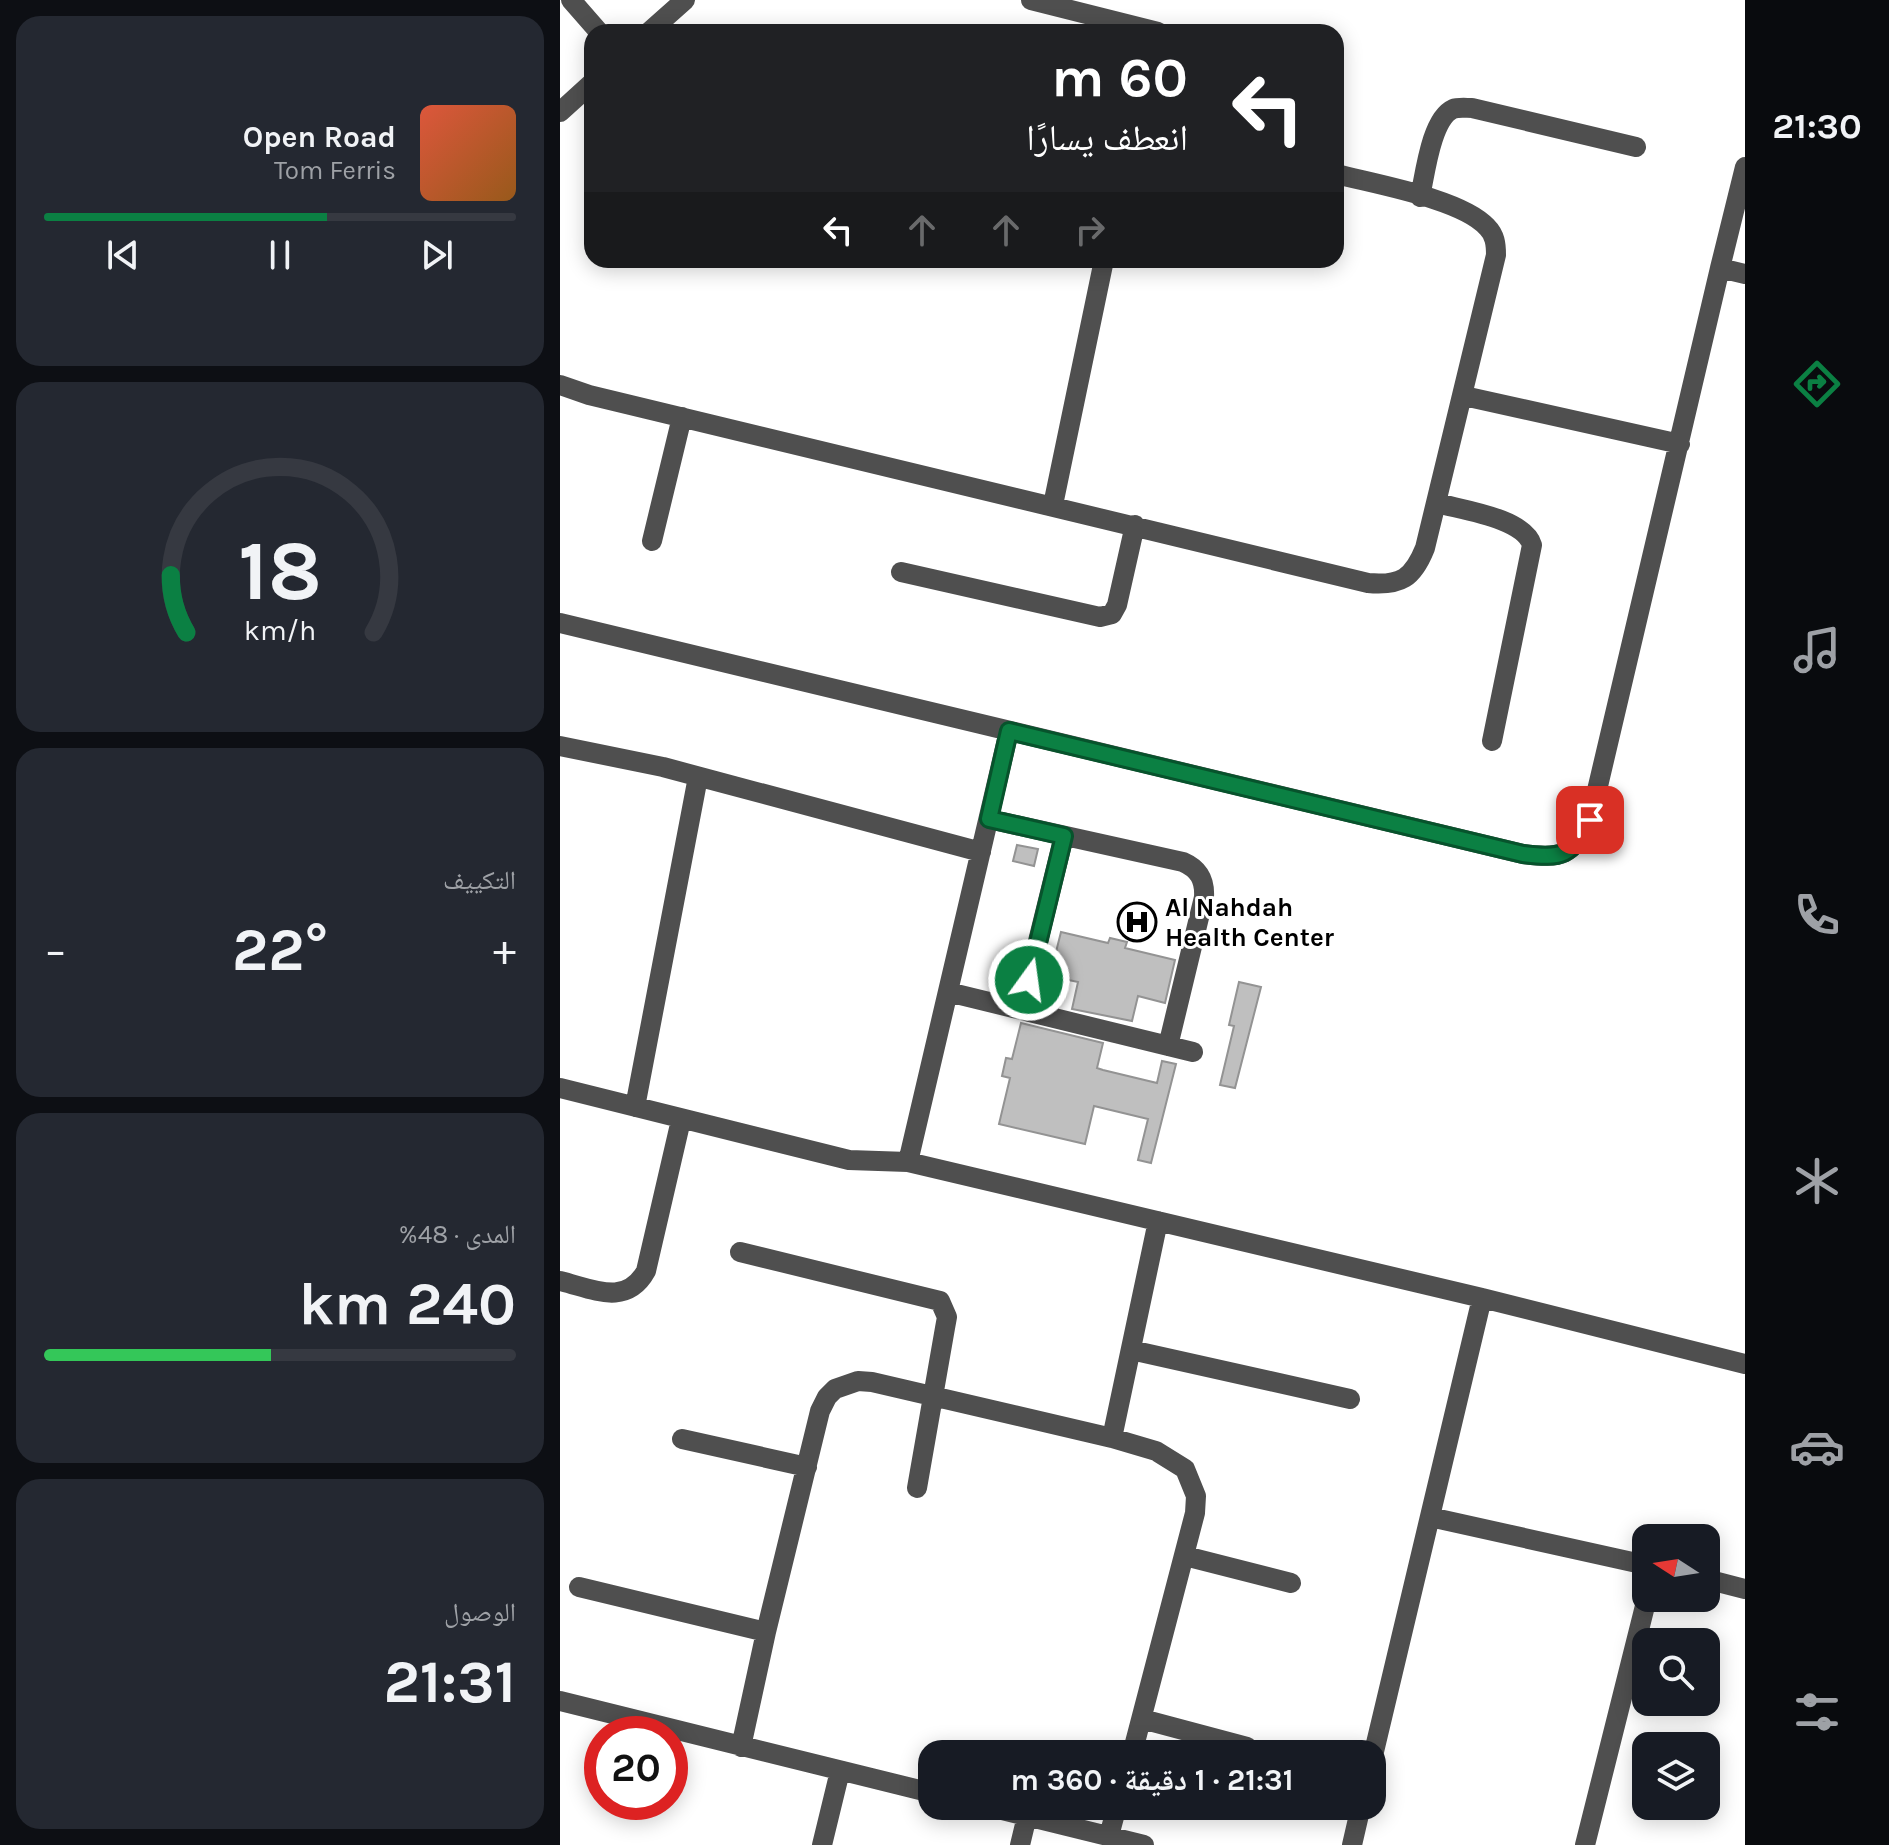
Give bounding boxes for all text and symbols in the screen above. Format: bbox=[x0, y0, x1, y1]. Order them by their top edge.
text: 60 m bbox=[1051, 45, 1188, 110]
icon: left bbox=[1216, 56, 1320, 160]
text: 21:30 bbox=[1772, 105, 1862, 147]
text: انعطف يسارًا bbox=[1026, 117, 1188, 159]
text: Open Road bbox=[243, 119, 396, 155]
text: Tom Ferris bbox=[274, 155, 396, 186]
icon: left bbox=[816, 208, 860, 252]
icon: ahead bbox=[900, 208, 944, 252]
icon: ahead bbox=[984, 208, 1028, 252]
icon: right bbox=[1068, 208, 1112, 252]
icon: previous bbox=[101, 233, 145, 277]
icon: pause bbox=[258, 233, 302, 277]
icon: next bbox=[415, 233, 459, 277]
icon: directions bbox=[1789, 356, 1845, 412]
text: 18 bbox=[238, 522, 322, 619]
text: km/h bbox=[244, 614, 316, 647]
icon: music bbox=[1789, 622, 1845, 678]
pin bbox=[1556, 786, 1624, 854]
icon: arrive bbox=[1568, 798, 1612, 842]
text: التكييف bbox=[443, 865, 516, 896]
icon: phone bbox=[1789, 887, 1845, 943]
place label: Al Nahdah Health Center bbox=[1165, 892, 1335, 953]
hospital icon: Al Nahdah Health Center bbox=[1116, 901, 1158, 943]
text: 22° bbox=[232, 915, 328, 985]
text: − bbox=[44, 925, 67, 976]
text: + bbox=[493, 925, 516, 976]
position arrow bbox=[987, 938, 1071, 1022]
icon: climate bbox=[1789, 1153, 1845, 1209]
text: المدى · 48% bbox=[399, 1219, 516, 1250]
text: 240 km bbox=[298, 1269, 516, 1339]
icon: car bbox=[1789, 1419, 1845, 1475]
north arrow bbox=[1632, 1524, 1720, 1612]
map controls bbox=[1632, 1524, 1720, 1820]
text: الوصول bbox=[444, 1597, 516, 1628]
button: search bbox=[1632, 1628, 1720, 1716]
text: 21:31 bbox=[383, 1647, 516, 1717]
icon: filters bbox=[1789, 1684, 1845, 1740]
speed limit sign: 20 bbox=[584, 1716, 688, 1820]
button: layers bbox=[1632, 1732, 1720, 1820]
text: 21:31 · 1 دقيقة · 360 m bbox=[1011, 1762, 1293, 1798]

